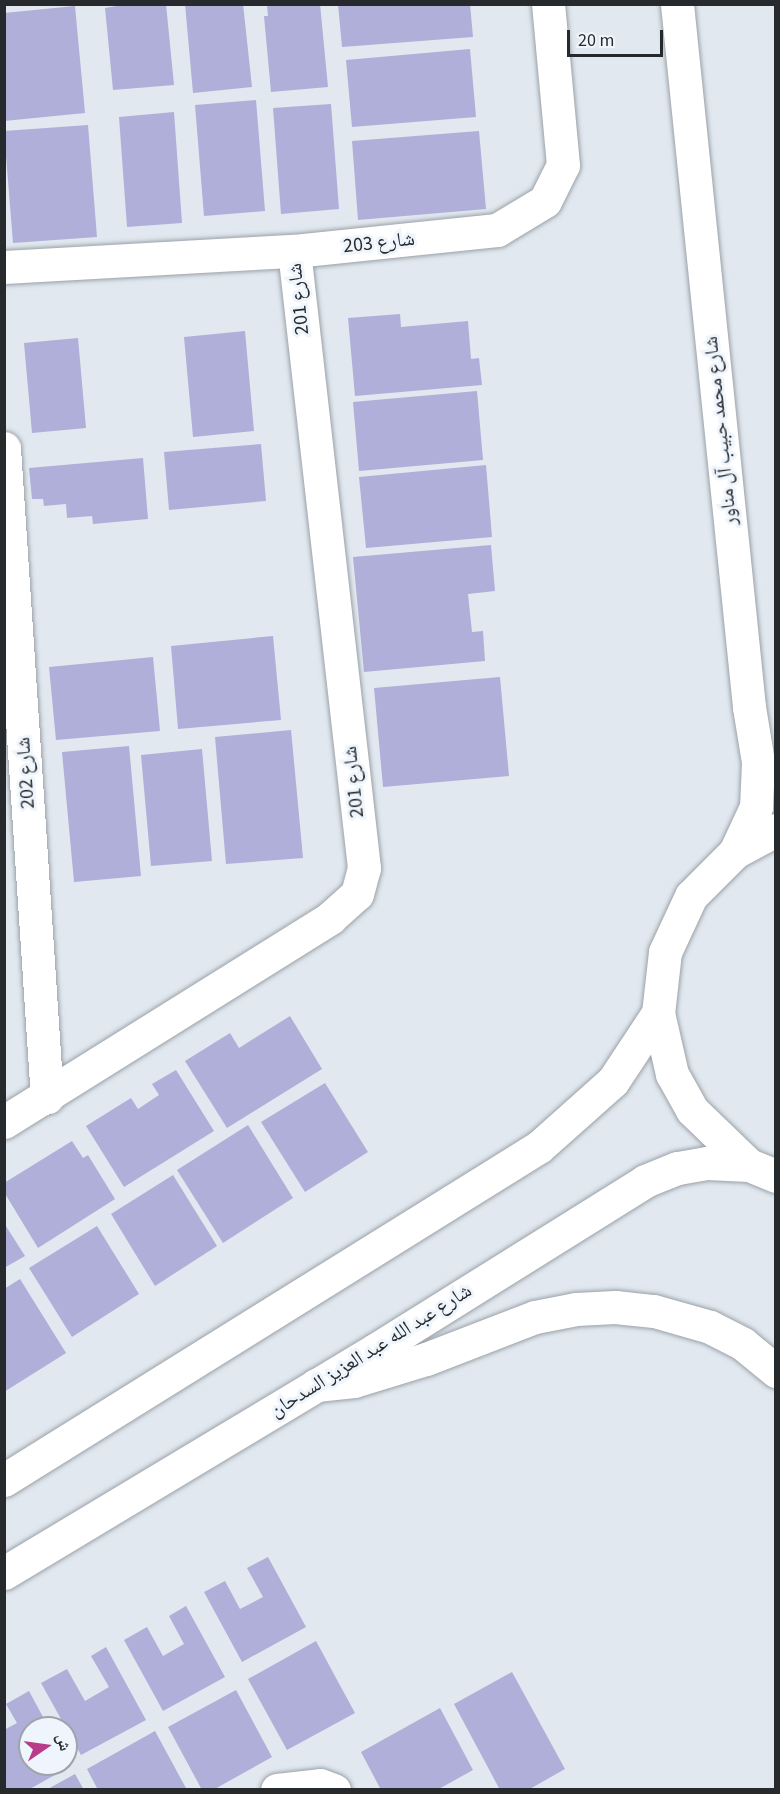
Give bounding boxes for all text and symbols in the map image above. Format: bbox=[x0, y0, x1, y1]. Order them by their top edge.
scale bar bbox=[570, 18, 666, 56]
text: 20 m bbox=[578, 28, 614, 53]
street label: شارع 203 bbox=[342, 227, 416, 259]
street label: شارع 201 bbox=[283, 262, 315, 336]
street label: شارع محمد حبيب آل مناور bbox=[699, 335, 743, 527]
street label: شارع 202 bbox=[12, 736, 40, 810]
street label: شارع 201 bbox=[338, 745, 370, 819]
street label: شارع عبد الله عبد العزيز السدحان bbox=[266, 1279, 476, 1423]
north arrow bbox=[18, 1716, 78, 1776]
text: ش bbox=[51, 1732, 76, 1753]

